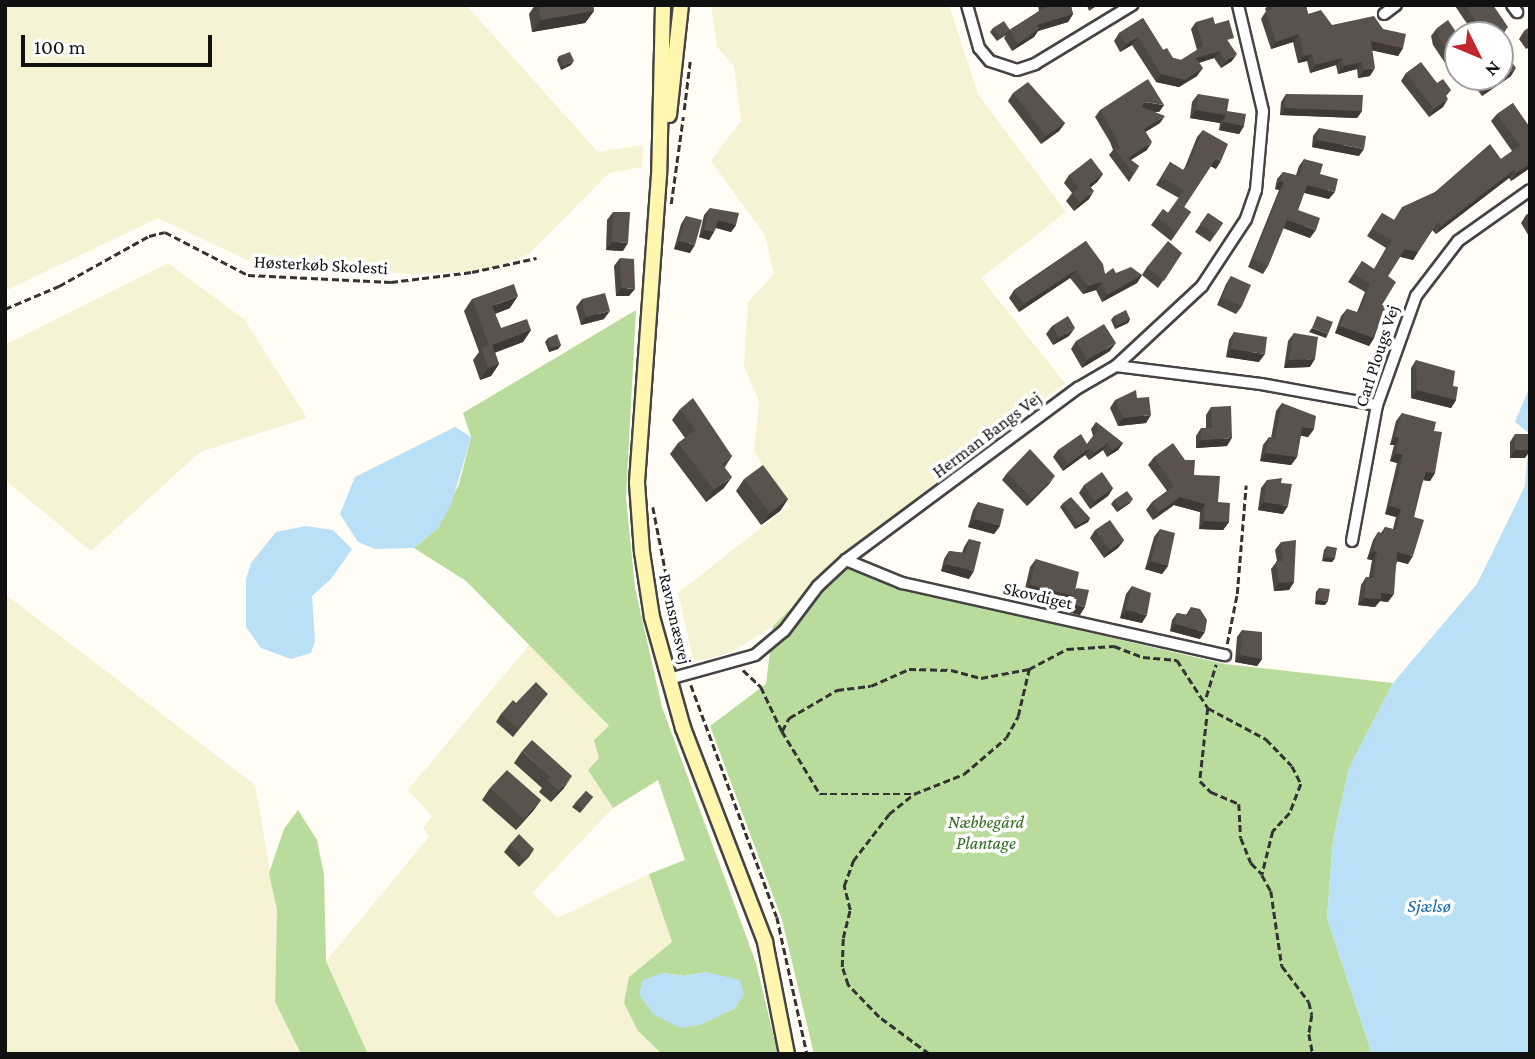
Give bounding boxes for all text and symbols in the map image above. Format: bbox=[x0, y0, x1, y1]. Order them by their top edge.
scale bar bbox=[24, 21, 215, 65]
north arrow bbox=[1444, 21, 1514, 91]
text: 100 m bbox=[34, 35, 86, 59]
text: N bbox=[1481, 57, 1505, 81]
street label: Høsterkøb Skolesti bbox=[254, 251, 388, 279]
street label: Carl Plougs Vej bbox=[1350, 302, 1404, 410]
street label: Herman Bangs Vej bbox=[928, 387, 1046, 483]
street label: Ravnsnæsvej bbox=[654, 571, 696, 667]
street label: Skovdiget bbox=[1001, 578, 1075, 614]
park label: Næbbegård Plantage bbox=[948, 812, 1024, 854]
water label: Sjælsø bbox=[1407, 895, 1451, 917]

